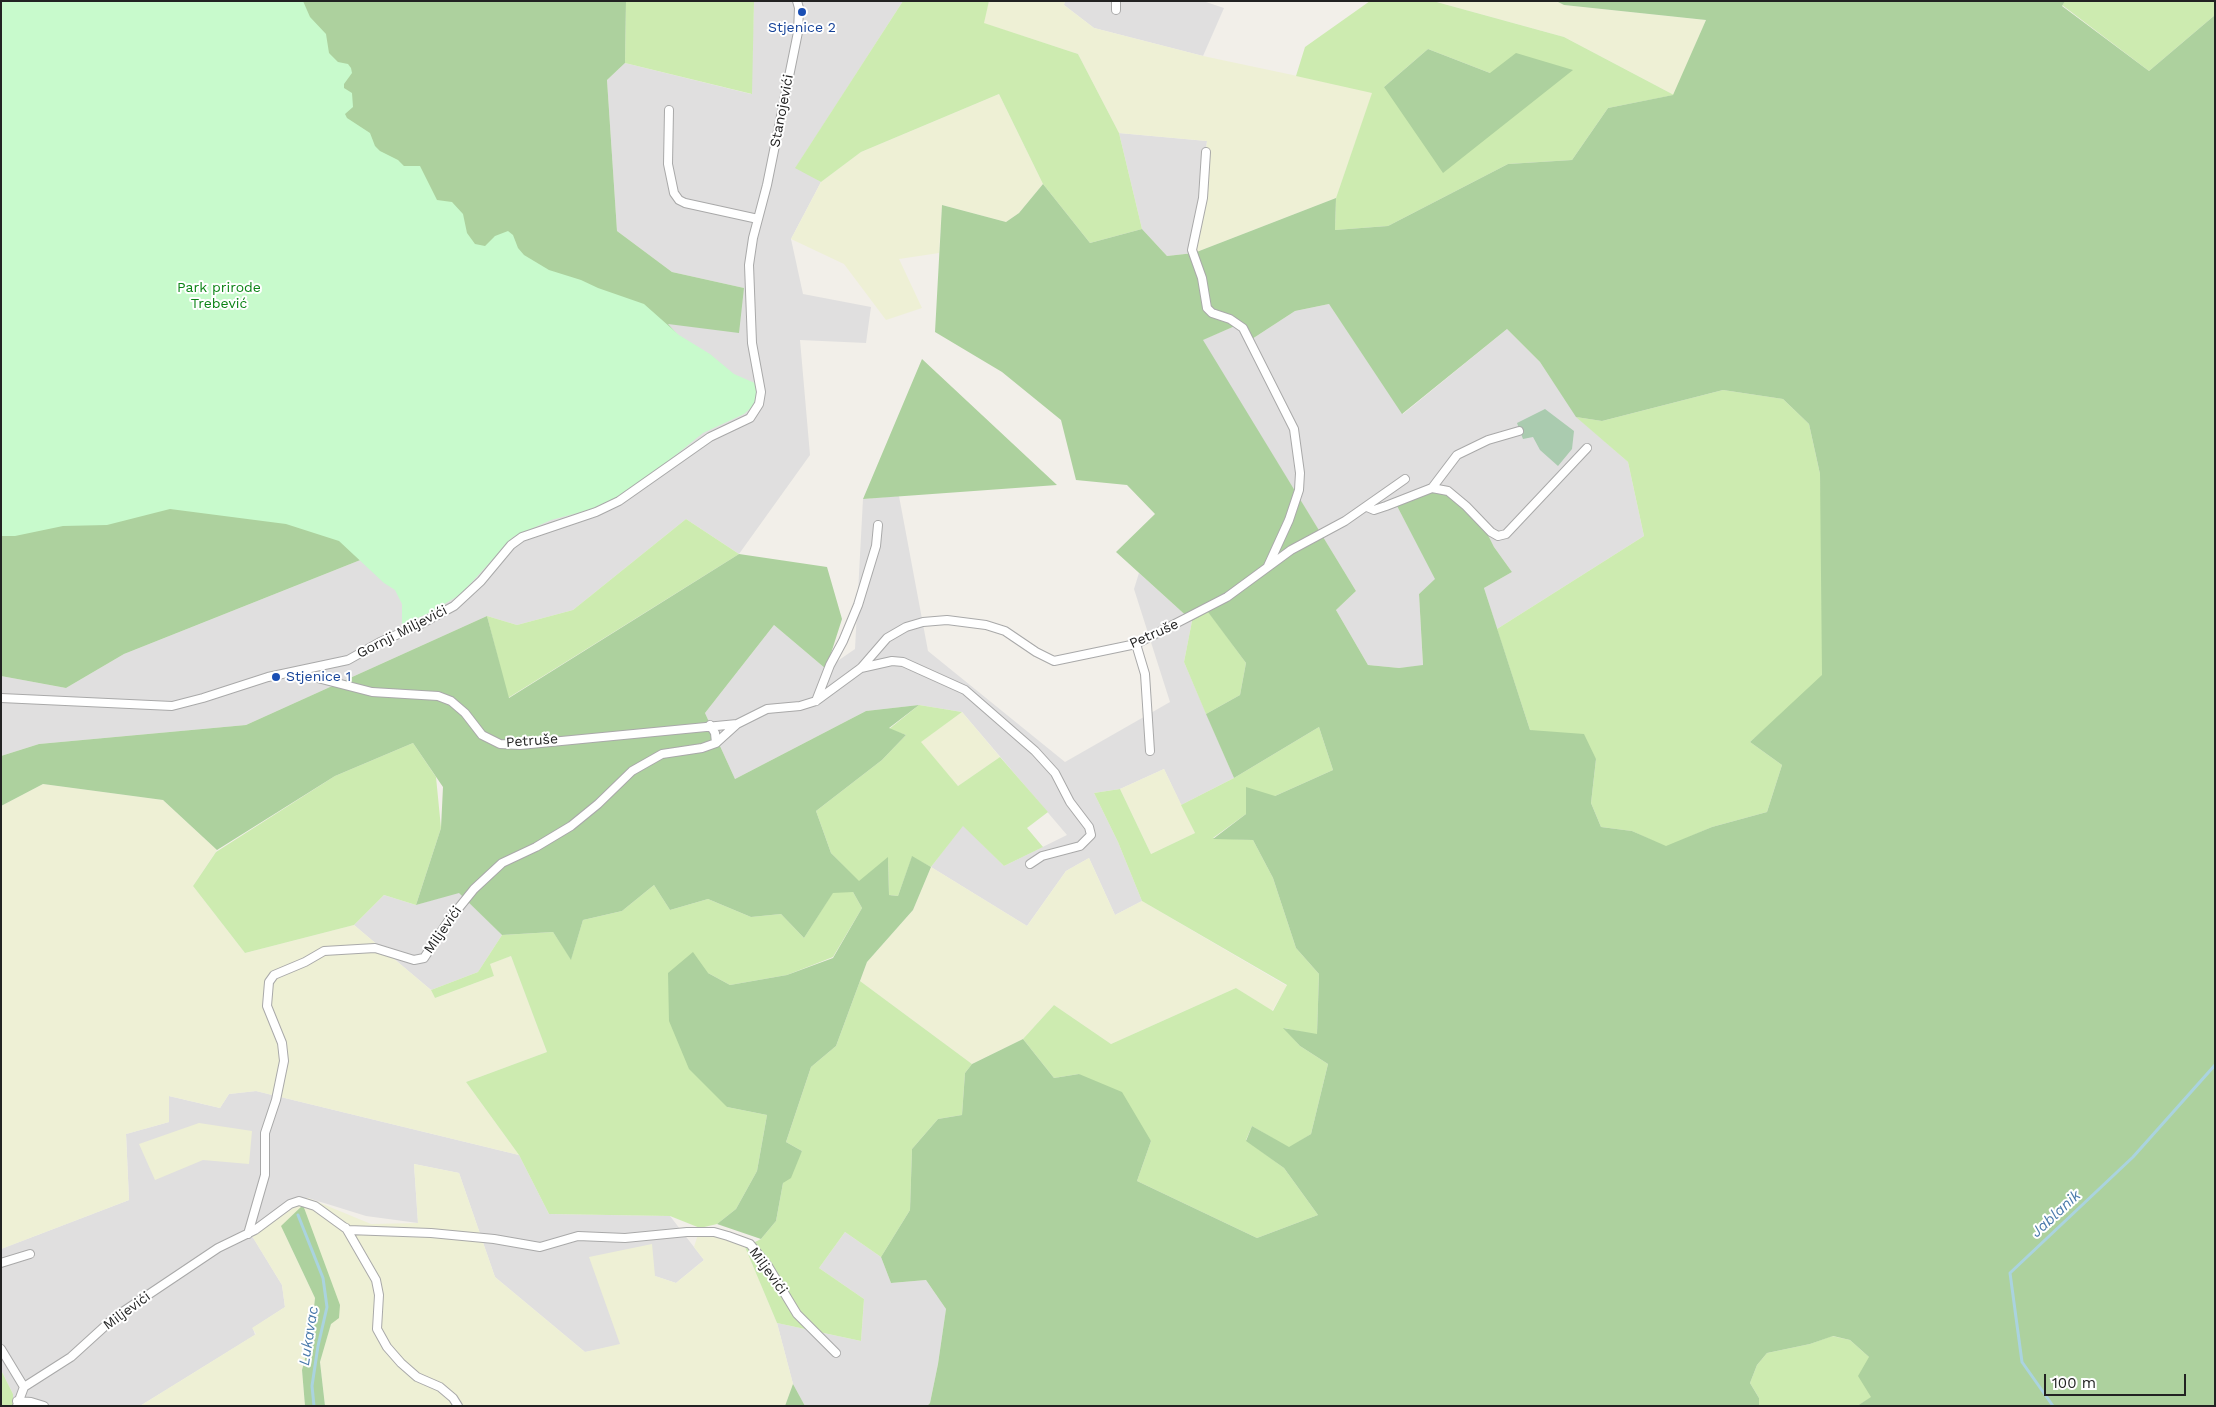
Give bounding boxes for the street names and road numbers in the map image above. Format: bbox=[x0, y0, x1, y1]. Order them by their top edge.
street label: Stanojevići bbox=[767, 73, 797, 149]
street label: Gornji Miljevići bbox=[354, 602, 450, 662]
street label: Petruše bbox=[1127, 616, 1181, 652]
street label: Petruše bbox=[506, 731, 558, 751]
street label: Miljevići bbox=[421, 903, 465, 957]
street label: Miljevići bbox=[745, 1244, 791, 1298]
street label: Miljevići bbox=[100, 1288, 154, 1334]

